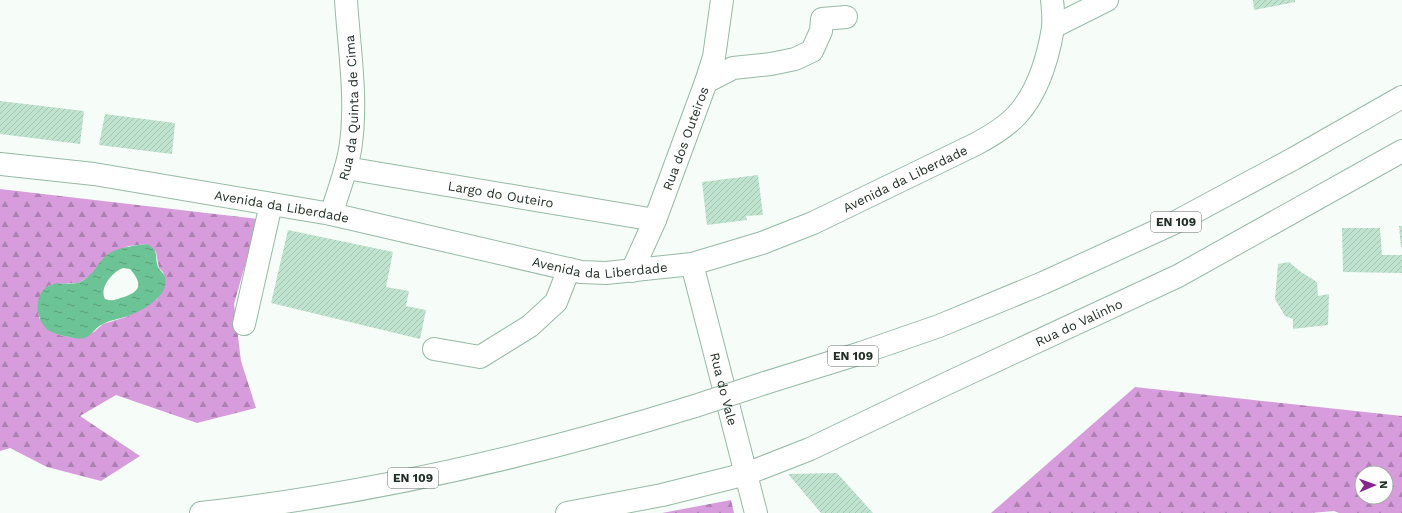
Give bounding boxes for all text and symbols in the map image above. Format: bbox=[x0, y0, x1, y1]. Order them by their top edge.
street label: Rua da Quinta de Cima bbox=[335, 34, 361, 182]
street label: Rua dos Outeiros bbox=[659, 84, 711, 192]
street label: Avenida da Liberdade bbox=[840, 142, 970, 215]
street label: Largo do Outeiro bbox=[447, 178, 555, 210]
street label: Avenida da Liberdade bbox=[213, 187, 351, 225]
road number: EN 109 bbox=[1151, 212, 1201, 232]
street label: Avenida da Liberdade bbox=[531, 253, 668, 281]
street label: Rua do Valinho bbox=[1033, 295, 1125, 349]
road number: EN 109 bbox=[828, 346, 878, 366]
street label: Rua do Vale bbox=[708, 351, 741, 427]
north arrow bbox=[1354, 465, 1394, 505]
road number: EN 109 bbox=[388, 468, 438, 488]
text: N bbox=[1377, 480, 1390, 489]

